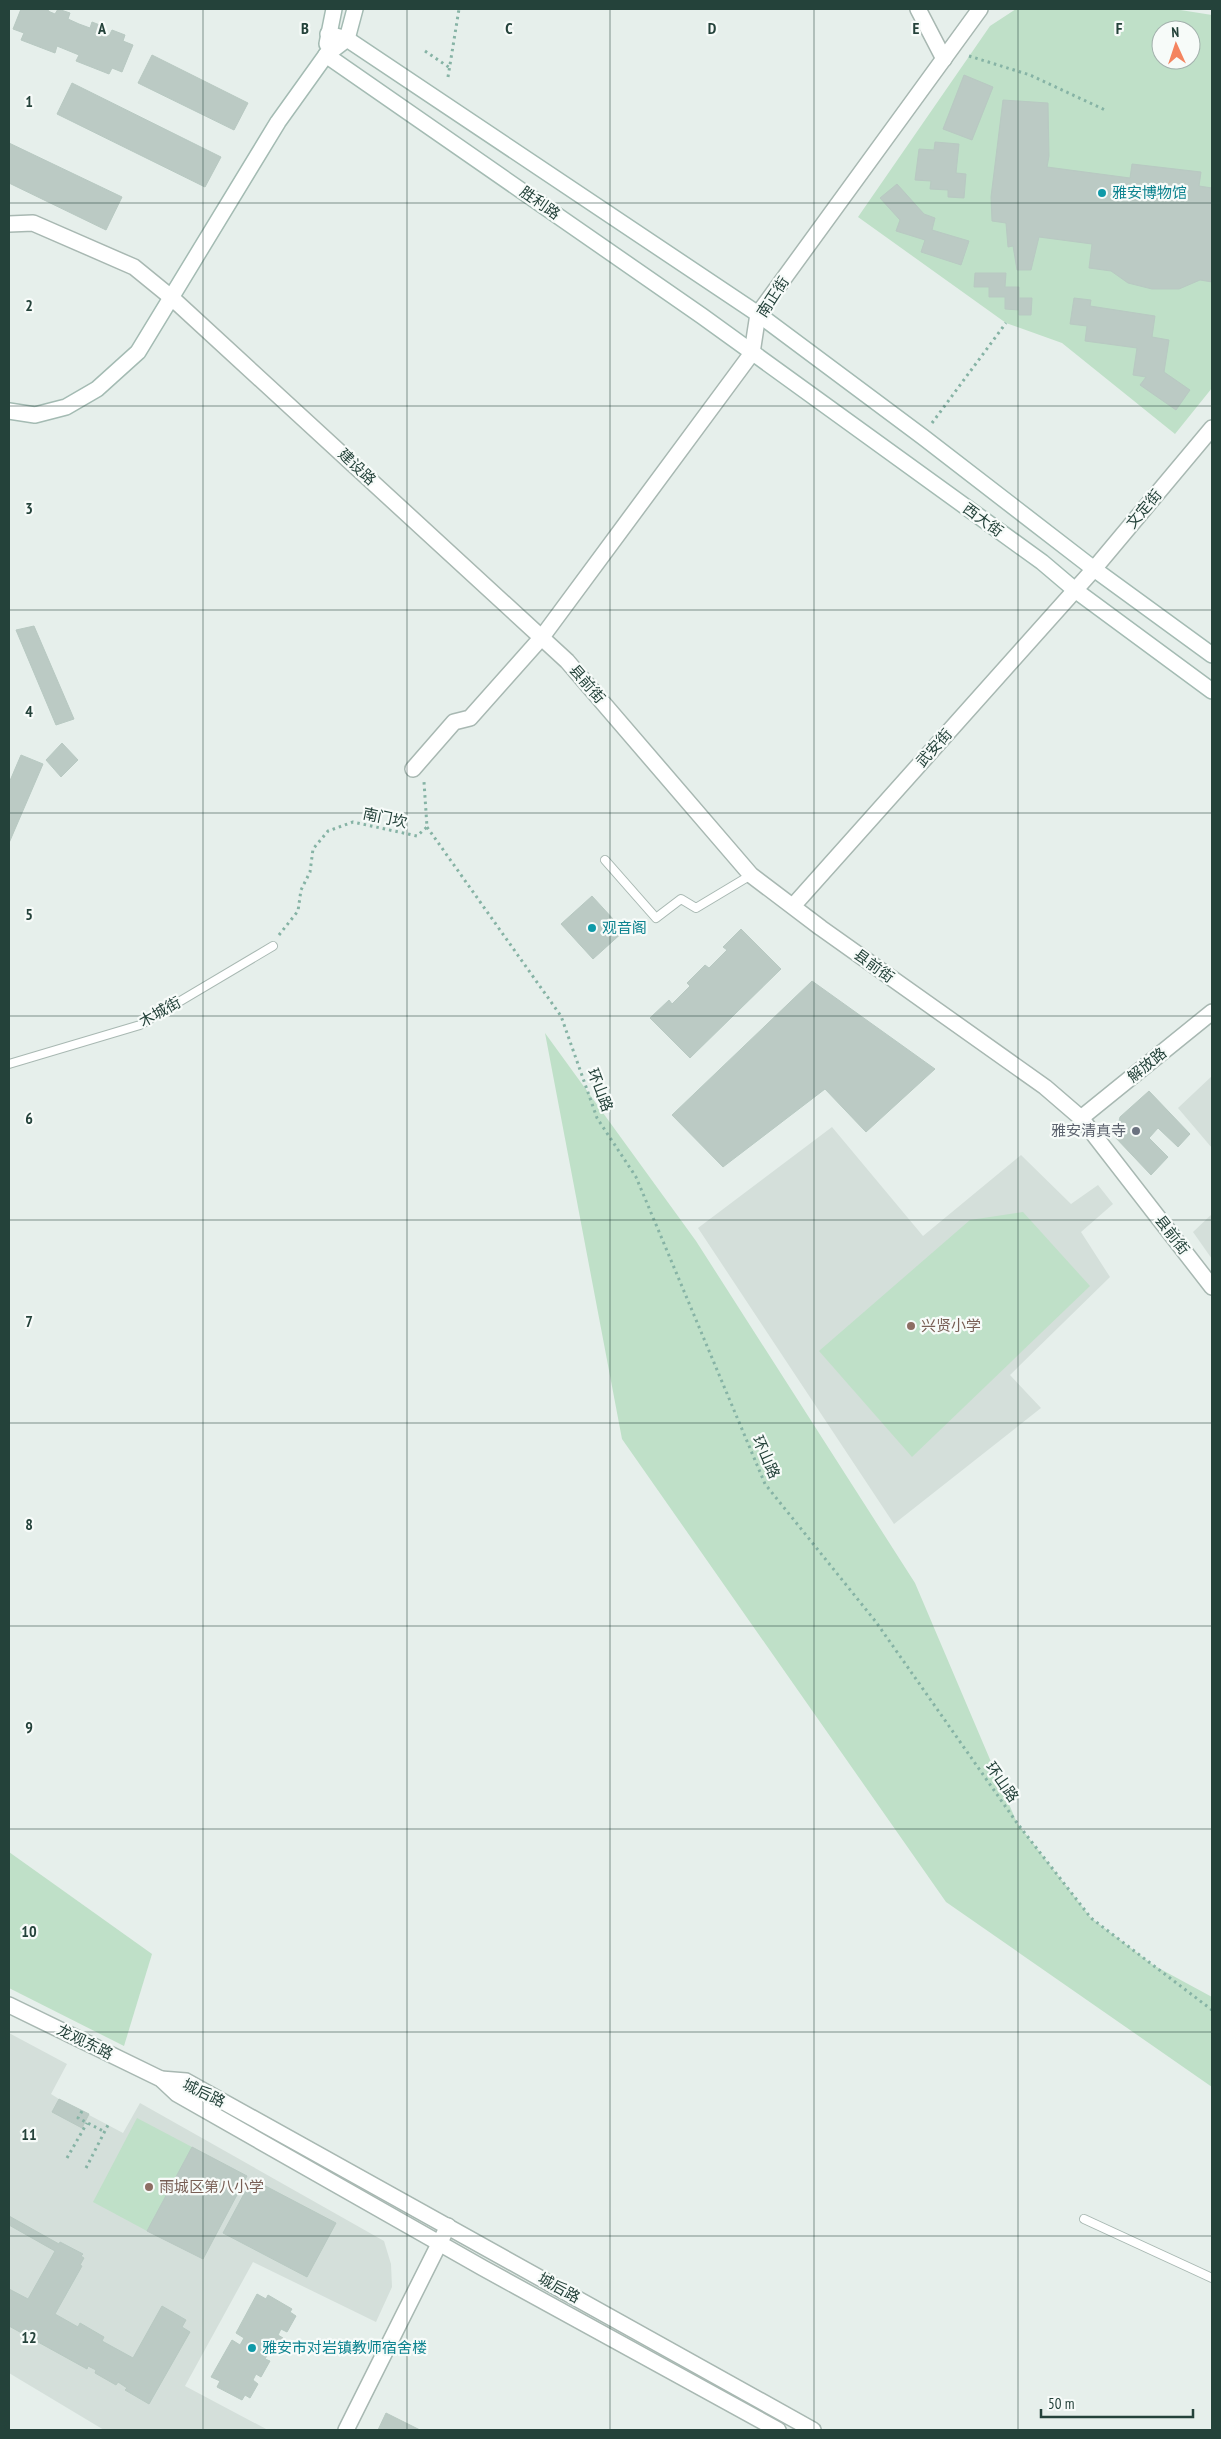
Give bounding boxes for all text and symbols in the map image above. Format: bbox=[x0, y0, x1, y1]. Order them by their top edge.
text: A bbox=[97, 18, 107, 38]
text: B bbox=[301, 18, 309, 38]
text: C bbox=[505, 18, 513, 38]
text: D bbox=[708, 18, 717, 38]
text: E bbox=[913, 18, 920, 38]
text: F bbox=[1116, 18, 1123, 38]
north arrow bbox=[1151, 20, 1201, 70]
text: N bbox=[1171, 23, 1180, 41]
text: 1 bbox=[25, 91, 33, 111]
street label: 胜利路 bbox=[516, 182, 564, 223]
place label: 雅安博物馆 bbox=[1112, 183, 1187, 202]
marker: 雅安博物馆 bbox=[1096, 187, 1108, 199]
street label: 南正街 bbox=[752, 273, 793, 321]
text: 2 bbox=[25, 295, 33, 315]
street label: 建设路 bbox=[334, 444, 380, 489]
street label: 文定街 bbox=[1122, 485, 1165, 532]
text: 3 bbox=[25, 498, 33, 518]
street label: 西大街 bbox=[960, 499, 1007, 541]
street label: 县前街 bbox=[565, 660, 609, 707]
text: 4 bbox=[25, 701, 33, 721]
street label: 武安街 bbox=[912, 725, 956, 771]
street label: 南门坎 bbox=[361, 804, 409, 831]
text: 5 bbox=[25, 904, 33, 924]
place label: 观音阁 bbox=[602, 918, 647, 937]
marker: 观音阁 bbox=[586, 922, 598, 934]
street label: 县前街 bbox=[851, 945, 898, 987]
street label: 木城街 bbox=[135, 992, 184, 1031]
street label: 解放路 bbox=[1123, 1043, 1170, 1086]
street label: 环山路 bbox=[584, 1065, 617, 1114]
text: 6 bbox=[25, 1108, 33, 1128]
place label: 雅安清真寺 bbox=[1051, 1121, 1126, 1140]
marker: 雅安清真寺 bbox=[1130, 1125, 1142, 1137]
street label: 县前街 bbox=[1151, 1211, 1194, 1258]
text: 7 bbox=[25, 1311, 33, 1331]
place label: 兴贤小学 bbox=[921, 1316, 981, 1335]
marker: 兴贤小学 bbox=[905, 1320, 917, 1332]
street label: 环山路 bbox=[749, 1432, 784, 1481]
text: 8 bbox=[25, 1514, 33, 1534]
text: 9 bbox=[25, 1717, 33, 1737]
street label: 环山路 bbox=[982, 1758, 1023, 1806]
text: 10 bbox=[21, 1921, 37, 1941]
street label: 龙观东路 bbox=[54, 2020, 116, 2063]
street label: 城后路 bbox=[180, 2074, 229, 2111]
text: 11 bbox=[21, 2124, 37, 2144]
place label: 雨城区第八小学 bbox=[159, 2177, 264, 2196]
marker: 雨城区第八小学 bbox=[143, 2181, 155, 2193]
street label: 城后路 bbox=[535, 2268, 584, 2307]
text: 12 bbox=[21, 2327, 37, 2347]
place label: 雅安市对岩镇教师宿舍楼 bbox=[262, 2338, 427, 2357]
marker: 雅安市对岩镇教师宿舍楼 bbox=[246, 2342, 258, 2354]
scale bar bbox=[1041, 2386, 1194, 2418]
text: 50 m bbox=[1048, 2394, 1074, 2413]

